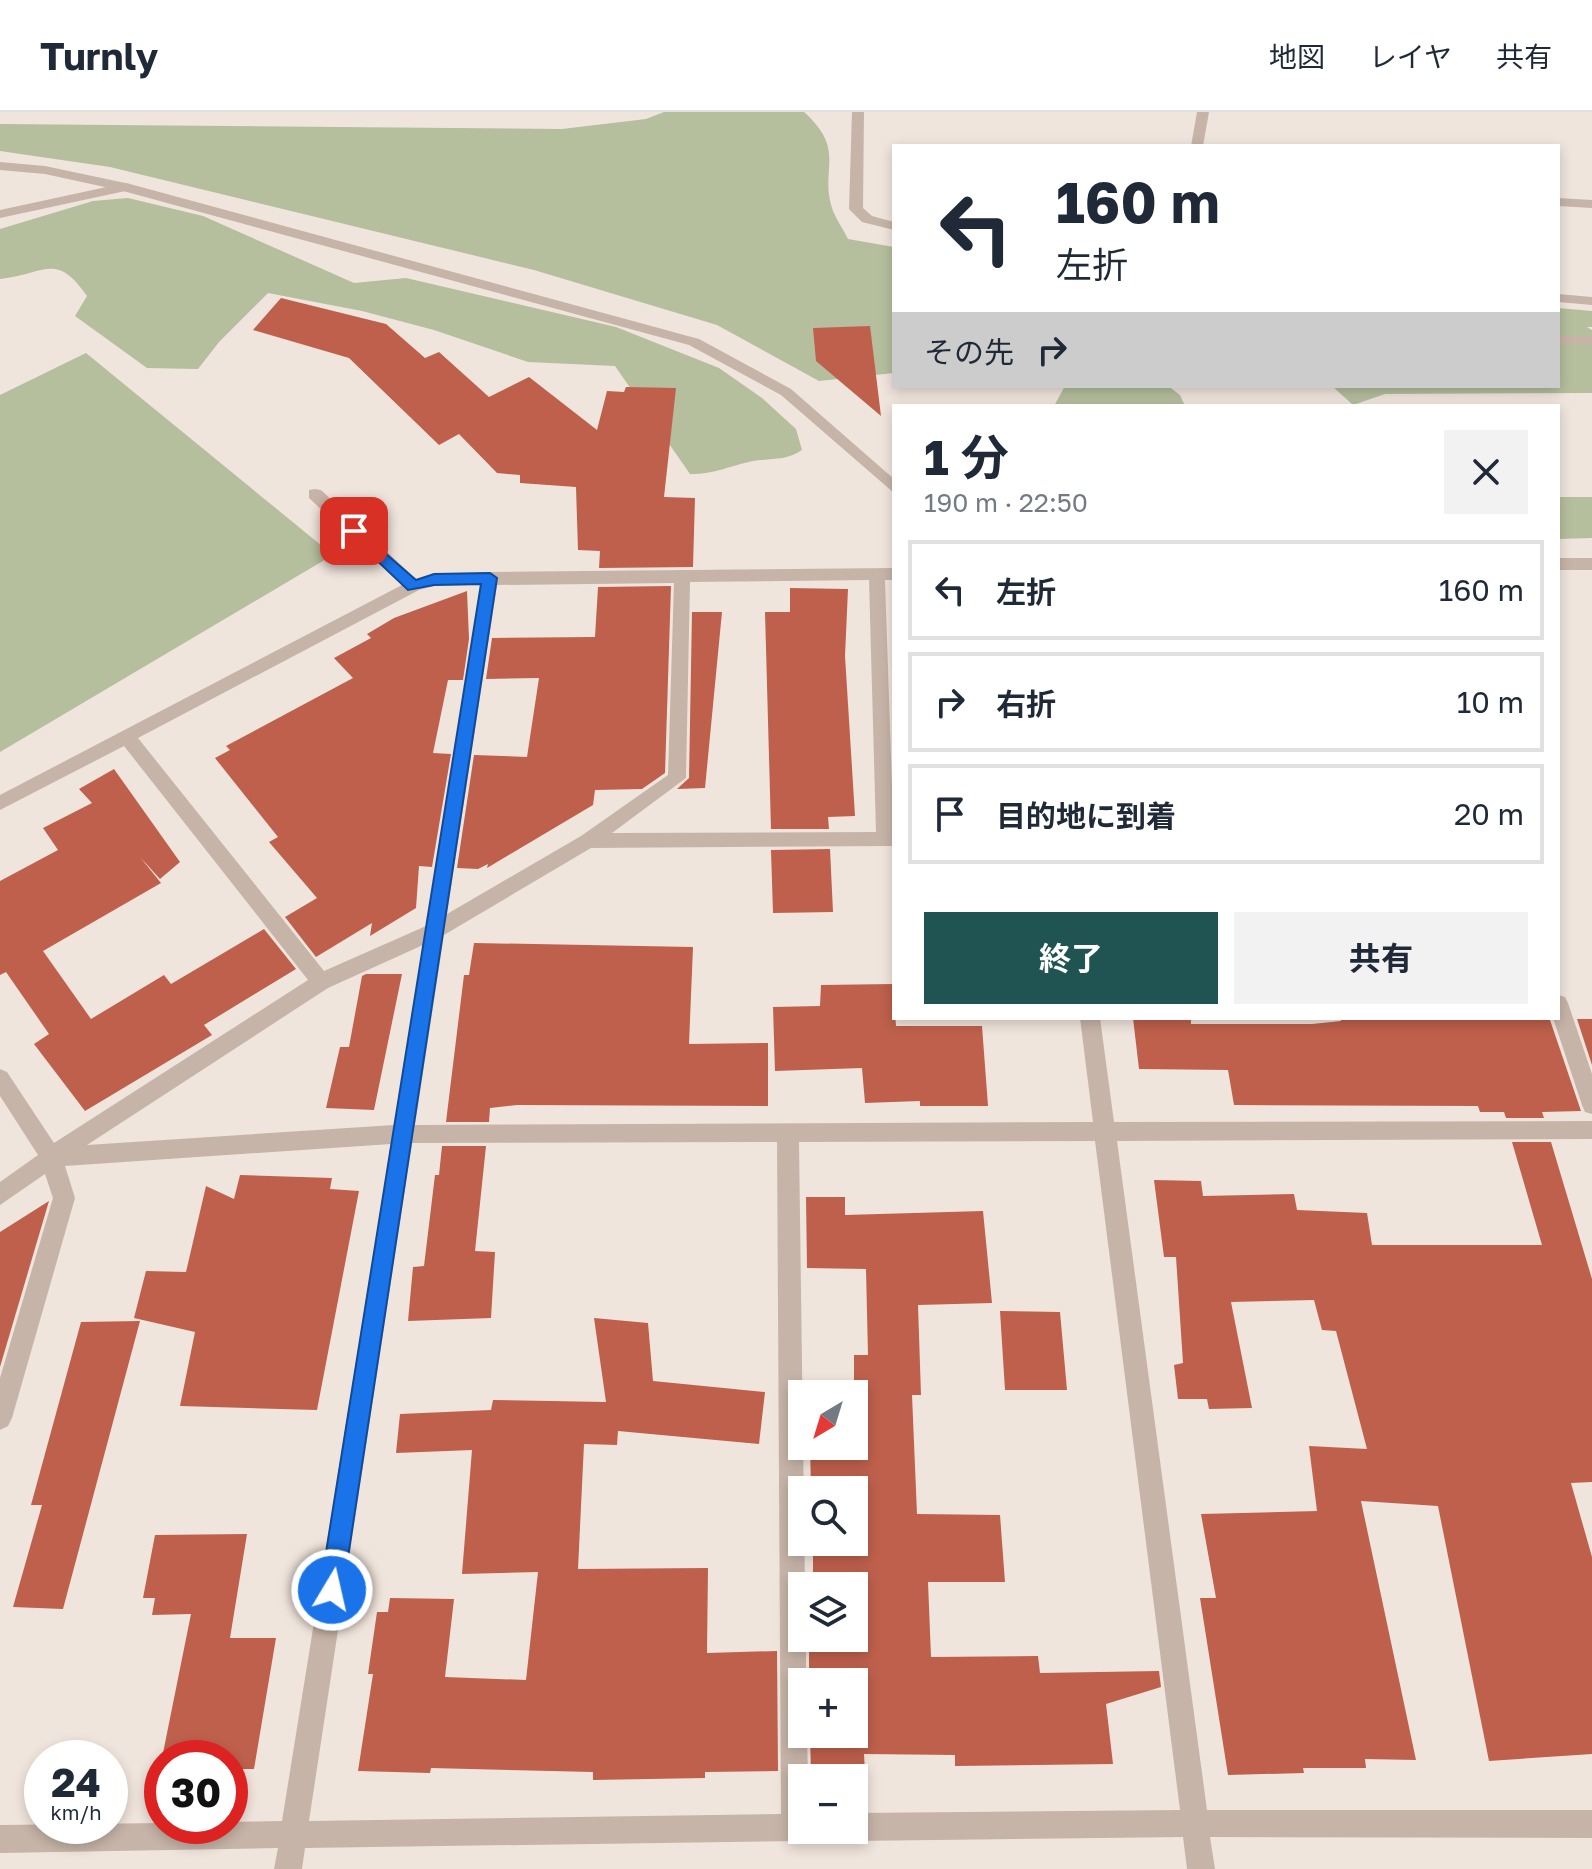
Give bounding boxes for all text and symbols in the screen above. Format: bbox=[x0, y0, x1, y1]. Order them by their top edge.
text: Turnly bbox=[40, 33, 158, 78]
text: 地図 bbox=[1269, 40, 1325, 73]
text: レイヤ bbox=[1369, 40, 1452, 73]
text: 共有 bbox=[1496, 40, 1552, 73]
text: 160 m bbox=[1056, 168, 1220, 235]
icon: left bbox=[924, 176, 1028, 280]
text: 左折 bbox=[1056, 243, 1128, 286]
icon: right bbox=[1030, 328, 1074, 372]
text: その先 bbox=[924, 334, 1014, 370]
text: 1 分 bbox=[924, 428, 1009, 486]
button: close bbox=[1444, 430, 1528, 514]
text: 190 m · 22:50 bbox=[924, 487, 1088, 518]
pin bbox=[320, 497, 388, 565]
icon: arrive bbox=[332, 509, 376, 553]
icon: left bbox=[928, 568, 972, 612]
text: 160 m bbox=[1439, 572, 1524, 608]
text: 左折 bbox=[996, 574, 1056, 610]
icon: right bbox=[928, 680, 972, 724]
text: 10 m bbox=[1457, 684, 1524, 720]
text: 右折 bbox=[996, 686, 1056, 722]
icon: arrive bbox=[928, 792, 972, 836]
text: 20 m bbox=[1454, 796, 1524, 832]
text: 目的地に到着 bbox=[996, 798, 1176, 834]
button: 終了 bbox=[924, 912, 1218, 1004]
button: 共有 bbox=[1234, 912, 1528, 1004]
north arrow bbox=[788, 1380, 868, 1460]
map controls bbox=[788, 1380, 868, 1844]
button: search bbox=[788, 1476, 868, 1556]
position arrow bbox=[290, 1548, 374, 1632]
button: layers bbox=[788, 1572, 868, 1652]
button: + bbox=[788, 1668, 868, 1748]
speed limit sign: 30 bbox=[144, 1740, 248, 1844]
text: 24 bbox=[51, 1758, 101, 1806]
button: − bbox=[788, 1764, 868, 1844]
text: km/h bbox=[51, 1800, 101, 1824]

